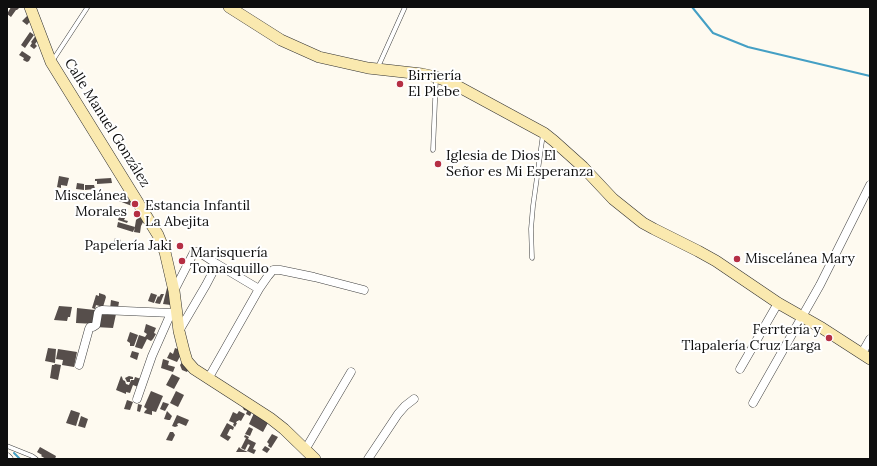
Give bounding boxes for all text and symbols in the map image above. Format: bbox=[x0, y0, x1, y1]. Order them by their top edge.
street label: Calle Manuel González bbox=[61, 56, 153, 190]
place label: Birriería El Plebe bbox=[408, 68, 461, 100]
marker: Birriería El Plebe bbox=[395, 79, 405, 89]
place label: Iglesia de Dios El Señor es Mi Esperanza bbox=[446, 148, 593, 180]
marker: Iglesia de Dios El Señor es Mi Esperanza bbox=[433, 159, 443, 169]
place label: Miscelánea Morales bbox=[54, 188, 127, 220]
place label: Estancia Infantil La Abejita bbox=[145, 198, 250, 230]
marker: Miscelánea Morales bbox=[130, 199, 140, 209]
marker: Estancia Infantil La Abejita bbox=[132, 209, 142, 219]
place label: Papelería Jaki bbox=[84, 238, 172, 254]
marker: Papelería Jaki bbox=[175, 241, 185, 251]
place label: Marisquería Tomasquillo bbox=[190, 245, 269, 278]
place label: Miscelánea Mary bbox=[745, 251, 855, 267]
marker: Miscelánea Mary bbox=[732, 254, 742, 264]
marker: Marisquería Tomasquillo bbox=[177, 256, 187, 266]
place label: Ferrtería y Tlapalería Cruz Larga bbox=[682, 322, 821, 354]
marker: Ferrtería y Tlapalería Cruz Larga bbox=[824, 333, 834, 343]

